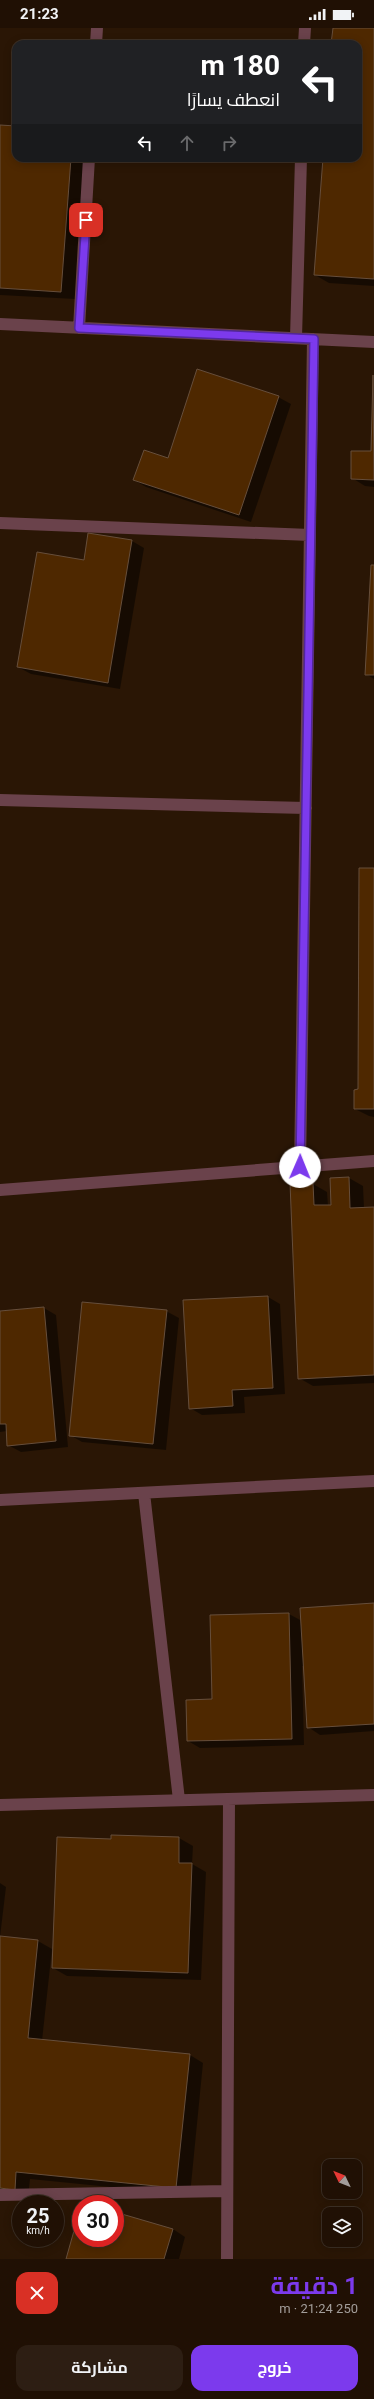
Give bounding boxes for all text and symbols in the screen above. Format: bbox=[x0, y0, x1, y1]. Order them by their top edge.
text: 21:23 bbox=[20, 5, 59, 23]
text: 180 m bbox=[201, 49, 280, 82]
icon: left bbox=[294, 56, 346, 108]
text: انعطف يسارًا bbox=[187, 89, 280, 110]
icon: left bbox=[134, 132, 156, 154]
icon: ahead bbox=[176, 132, 198, 154]
icon: right bbox=[218, 132, 240, 154]
pin bbox=[69, 203, 103, 237]
icon: arrive bbox=[75, 209, 97, 231]
position arrow bbox=[279, 1146, 321, 1188]
north arrow bbox=[322, 2159, 362, 2199]
map controls bbox=[322, 2159, 362, 2247]
speed limit sign: 30 bbox=[72, 2195, 124, 2247]
text: 25 bbox=[27, 2204, 49, 2228]
button: layers bbox=[322, 2207, 362, 2247]
text: km/h bbox=[26, 2225, 50, 2236]
button: close bbox=[16, 2272, 58, 2314]
text: 1 دقيقة bbox=[270, 2272, 358, 2300]
text: 250 m · 21:24 bbox=[279, 2301, 358, 2316]
button: مشاركة bbox=[16, 2345, 183, 2391]
button: خروج bbox=[191, 2345, 358, 2391]

